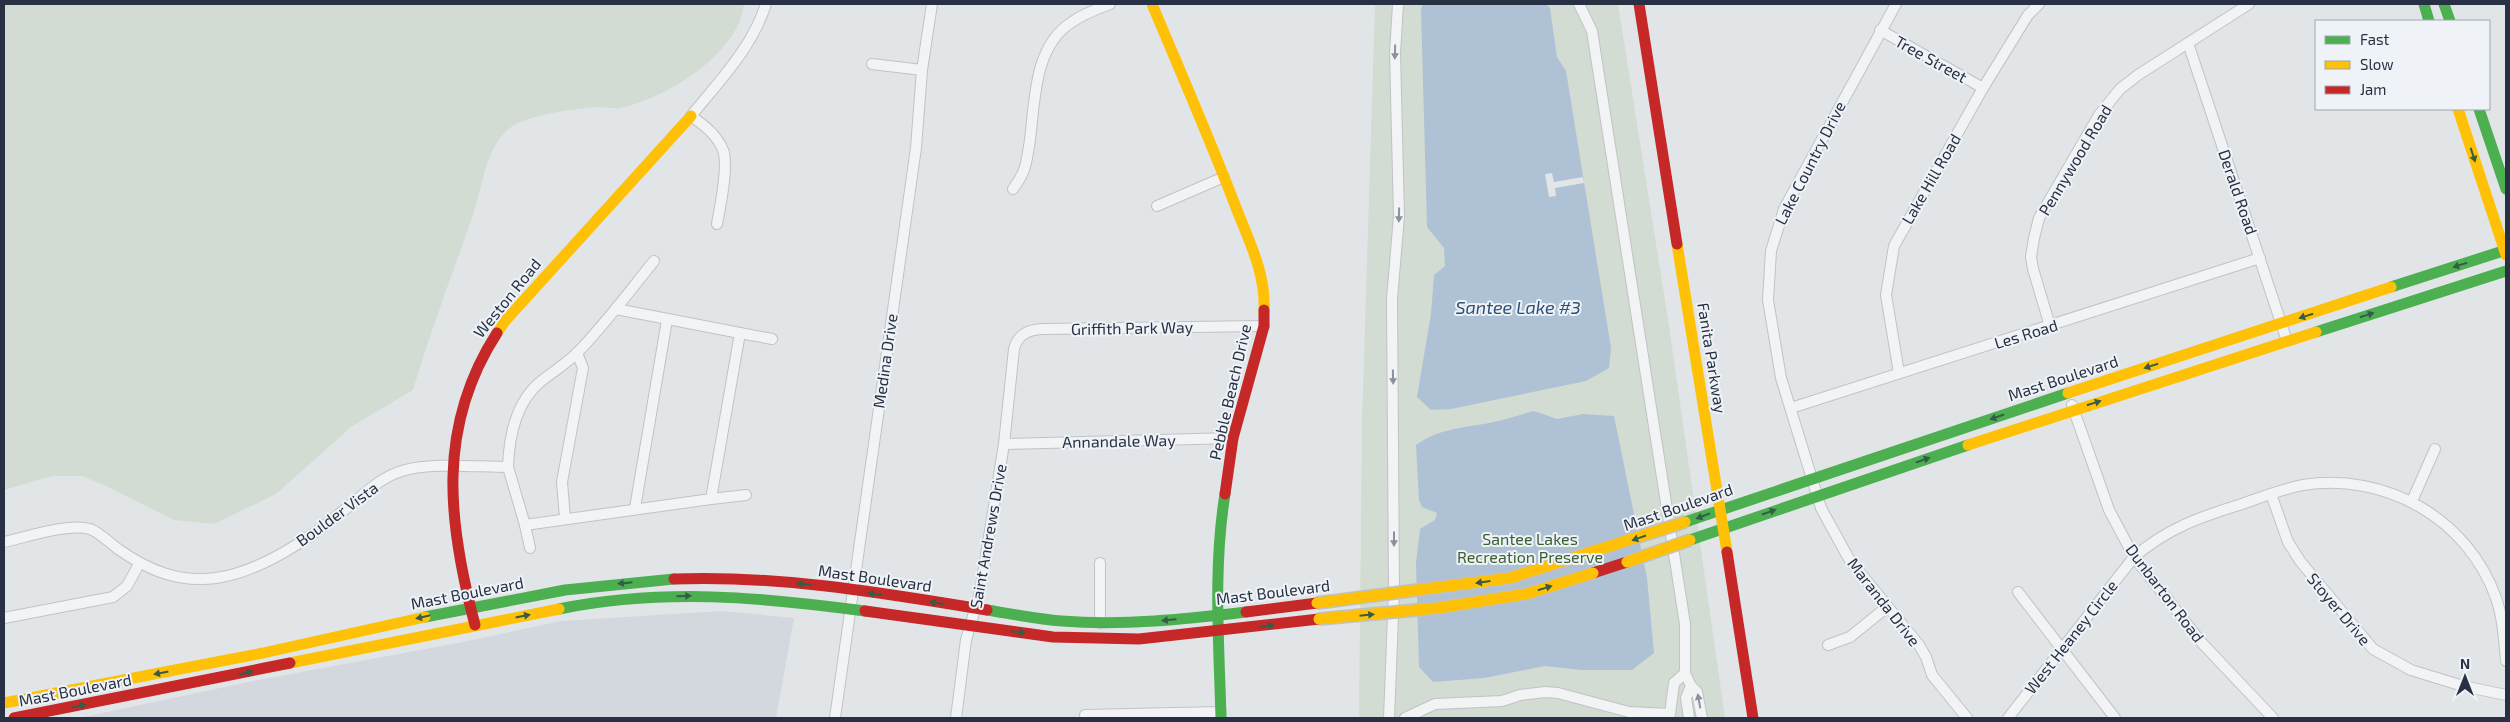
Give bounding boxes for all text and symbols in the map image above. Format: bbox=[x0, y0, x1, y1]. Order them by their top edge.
legend bbox=[2315, 20, 2490, 110]
text: Fast bbox=[2360, 30, 2390, 48]
street label: Tree Street bbox=[1892, 31, 1970, 86]
one-way arrow bbox=[1391, 45, 1399, 61]
text: Slow bbox=[2360, 55, 2394, 73]
text: Jam bbox=[2360, 80, 2386, 98]
street label: Lake Country Drive bbox=[1770, 98, 1849, 228]
street label: Pennywood Road bbox=[2034, 101, 2115, 219]
street label: Lake Hill Road bbox=[1897, 130, 1964, 227]
street label: Derald Road bbox=[2215, 147, 2262, 237]
one-way arrow bbox=[2469, 148, 2477, 163]
one-way arrow bbox=[1395, 207, 1403, 223]
street label: Weston Road bbox=[469, 254, 544, 341]
one-way arrow bbox=[2452, 261, 2467, 269]
water label: Santee Lake #3 bbox=[1455, 296, 1581, 318]
street label: Fanita Parkway bbox=[1694, 301, 1731, 415]
one-way arrow bbox=[2360, 311, 2375, 319]
street label: Medina Drive bbox=[868, 312, 901, 409]
one-way arrow bbox=[2298, 313, 2313, 320]
street label: Les Road bbox=[1992, 315, 2060, 352]
street label: Griffith Park Way bbox=[1071, 317, 1194, 338]
street label: Pebble Beach Drive bbox=[1205, 322, 1254, 462]
street label: Mast Boulevard bbox=[2005, 351, 2120, 404]
one-way arrow bbox=[2143, 362, 2158, 370]
one-way arrow bbox=[1389, 369, 1397, 385]
one-way arrow bbox=[2087, 399, 2102, 407]
one-way arrow bbox=[1989, 413, 2004, 421]
street label: Annandale Way bbox=[1062, 430, 1176, 451]
one-way arrow bbox=[1916, 456, 1931, 464]
street label: Saint Andrews Drive bbox=[965, 462, 1010, 610]
street label: Boulder Vista bbox=[292, 478, 381, 550]
street label: Mast Boulevard bbox=[1621, 479, 1735, 534]
one-way arrow bbox=[1762, 508, 1777, 515]
one-way arrow bbox=[1695, 513, 1710, 520]
park label: Santee Lakes Recreation Preserve bbox=[1457, 529, 1603, 566]
one-way arrow bbox=[1390, 532, 1398, 548]
one-way arrow bbox=[1631, 534, 1646, 542]
street label: Dunbarton Road bbox=[2122, 540, 2209, 646]
street label: Maranda Drive bbox=[1844, 554, 1925, 650]
street label: Mast Boulevard bbox=[817, 560, 933, 595]
street label: Stoyer Drive bbox=[2304, 569, 2375, 649]
street label: Mast Boulevard bbox=[409, 572, 525, 613]
street label: Mast Boulevard bbox=[1215, 575, 1331, 608]
street label: West Heaney Circle bbox=[2020, 576, 2121, 697]
one-way arrow bbox=[1474, 578, 1490, 586]
one-way arrow bbox=[616, 579, 632, 587]
one-way arrow bbox=[796, 580, 812, 588]
one-way arrow bbox=[1537, 584, 1552, 592]
one-way arrow bbox=[867, 590, 883, 598]
one-way arrow bbox=[676, 592, 692, 600]
one-way arrow bbox=[928, 599, 944, 607]
one-way arrow bbox=[515, 611, 531, 619]
one-way arrow bbox=[1359, 611, 1375, 619]
one-way arrow bbox=[415, 613, 431, 621]
one-way arrow bbox=[1161, 617, 1177, 625]
one-way arrow bbox=[1259, 622, 1275, 630]
one-way arrow bbox=[1011, 628, 1027, 636]
north arrow bbox=[2440, 652, 2490, 702]
text: N bbox=[2460, 655, 2470, 672]
one-way arrow bbox=[238, 668, 254, 676]
street label: Mast Boulevard bbox=[17, 669, 133, 710]
one-way arrow bbox=[153, 670, 169, 678]
one-way arrow bbox=[1694, 692, 1702, 708]
one-way arrow bbox=[71, 701, 87, 709]

